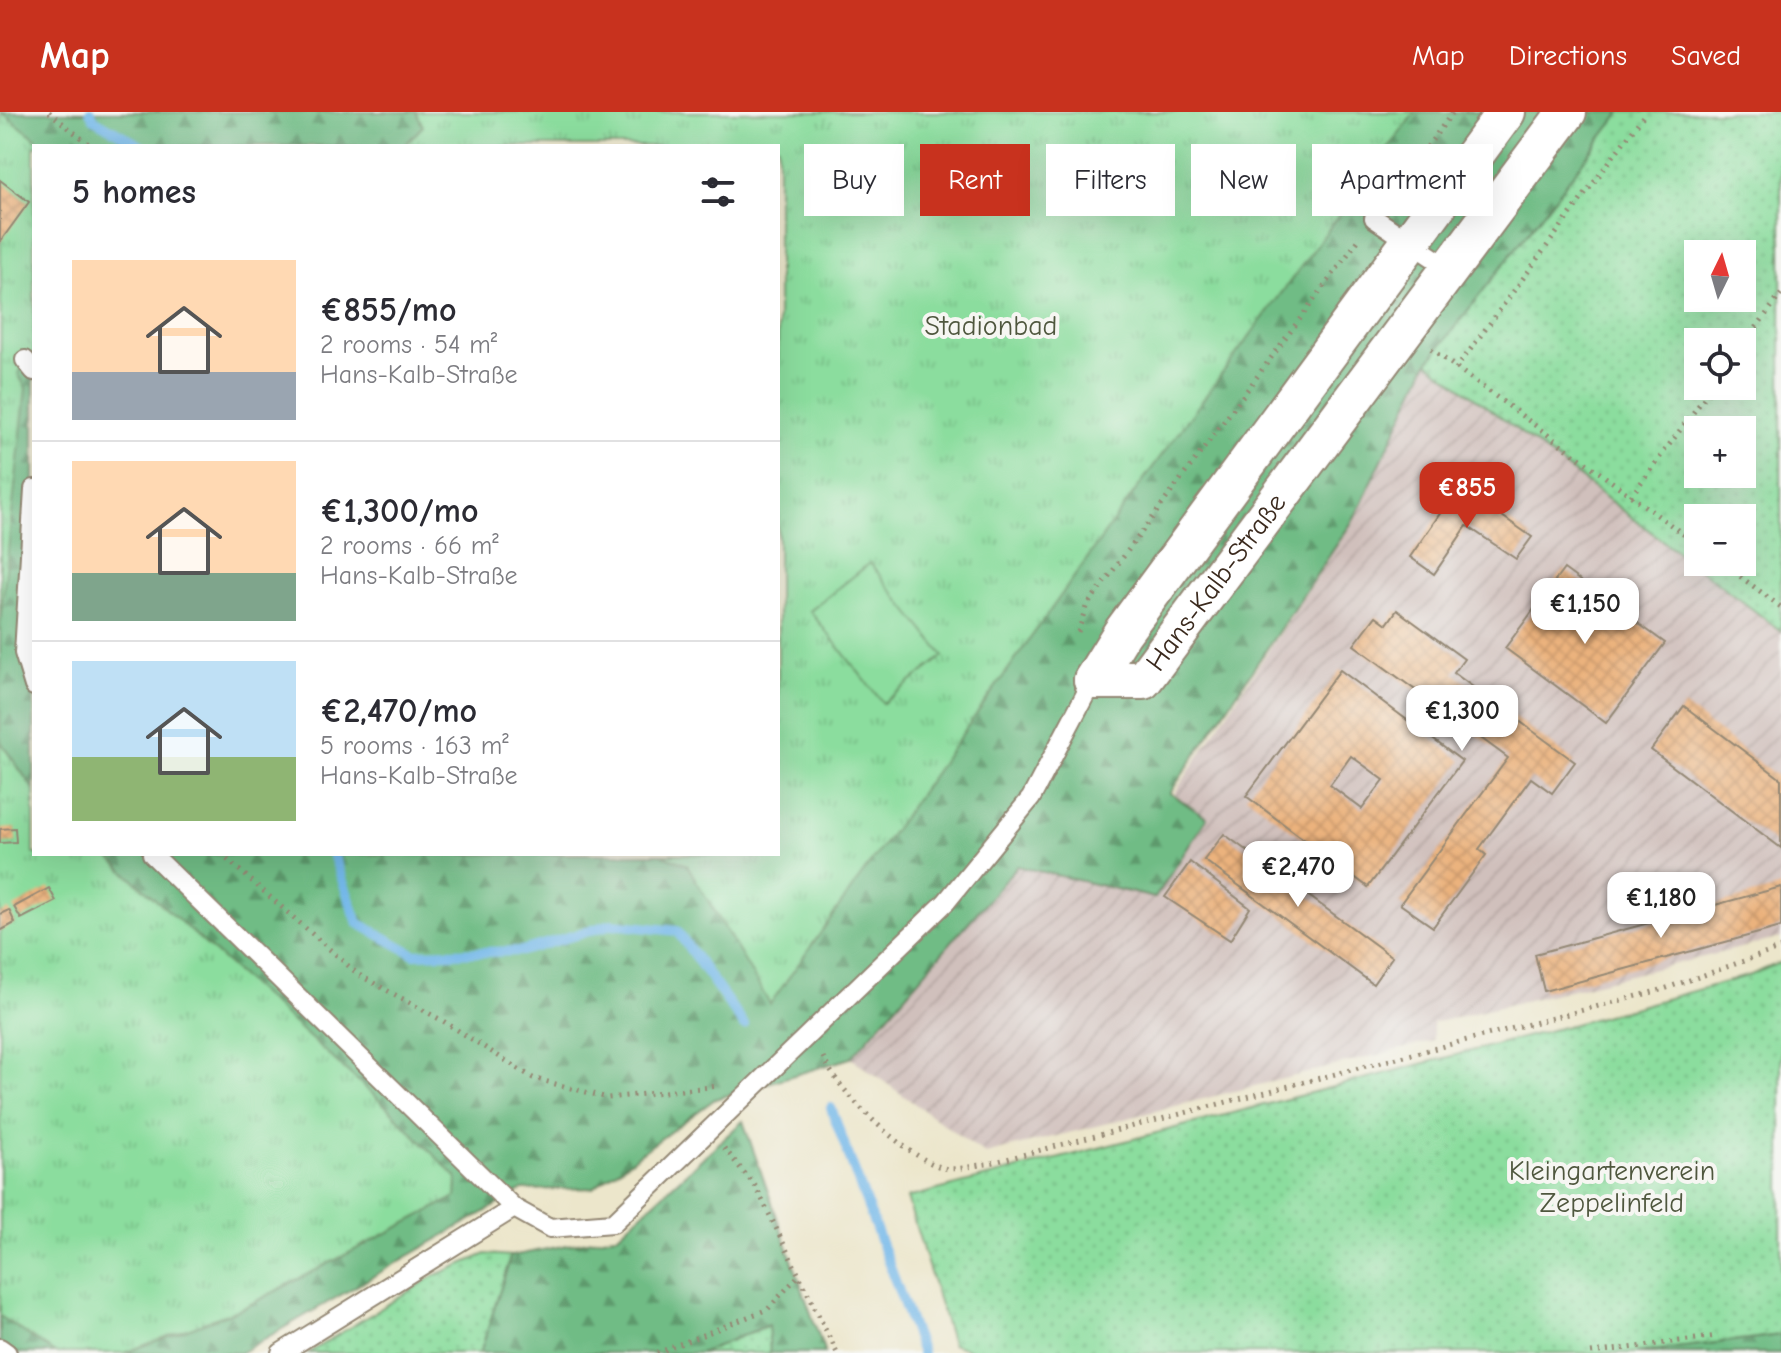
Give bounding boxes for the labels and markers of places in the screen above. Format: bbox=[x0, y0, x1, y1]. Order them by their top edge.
pin: €855 bbox=[1420, 462, 1514, 530]
pin: €1,150 bbox=[1520, 578, 1650, 646]
pin: €1,300 bbox=[1397, 685, 1527, 753]
pin: €2,470 bbox=[1233, 841, 1363, 909]
pin: €1,180 bbox=[1596, 872, 1726, 940]

